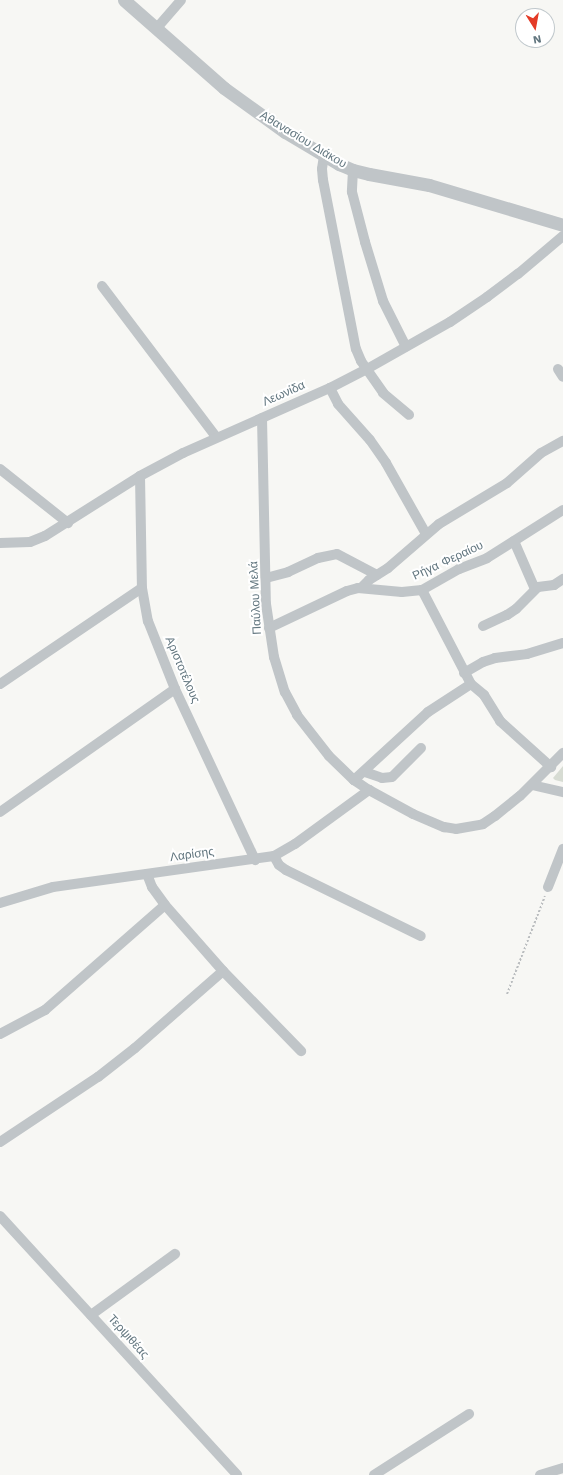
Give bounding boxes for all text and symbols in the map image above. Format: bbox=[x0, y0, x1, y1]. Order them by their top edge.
north arrow bbox=[515, 8, 555, 48]
text: N bbox=[532, 32, 542, 46]
street label: Αθανασίου Διάκου bbox=[257, 108, 349, 172]
street label: Λεωνίδα bbox=[261, 378, 307, 410]
street label: Ρήγα Φεραίου bbox=[410, 538, 486, 584]
street label: Παύλου Μελά bbox=[247, 561, 265, 635]
street label: Αριστοτέλους bbox=[162, 635, 202, 705]
street label: Λαρίσης bbox=[169, 845, 215, 865]
street label: Τερψιθέας bbox=[105, 1312, 151, 1362]

